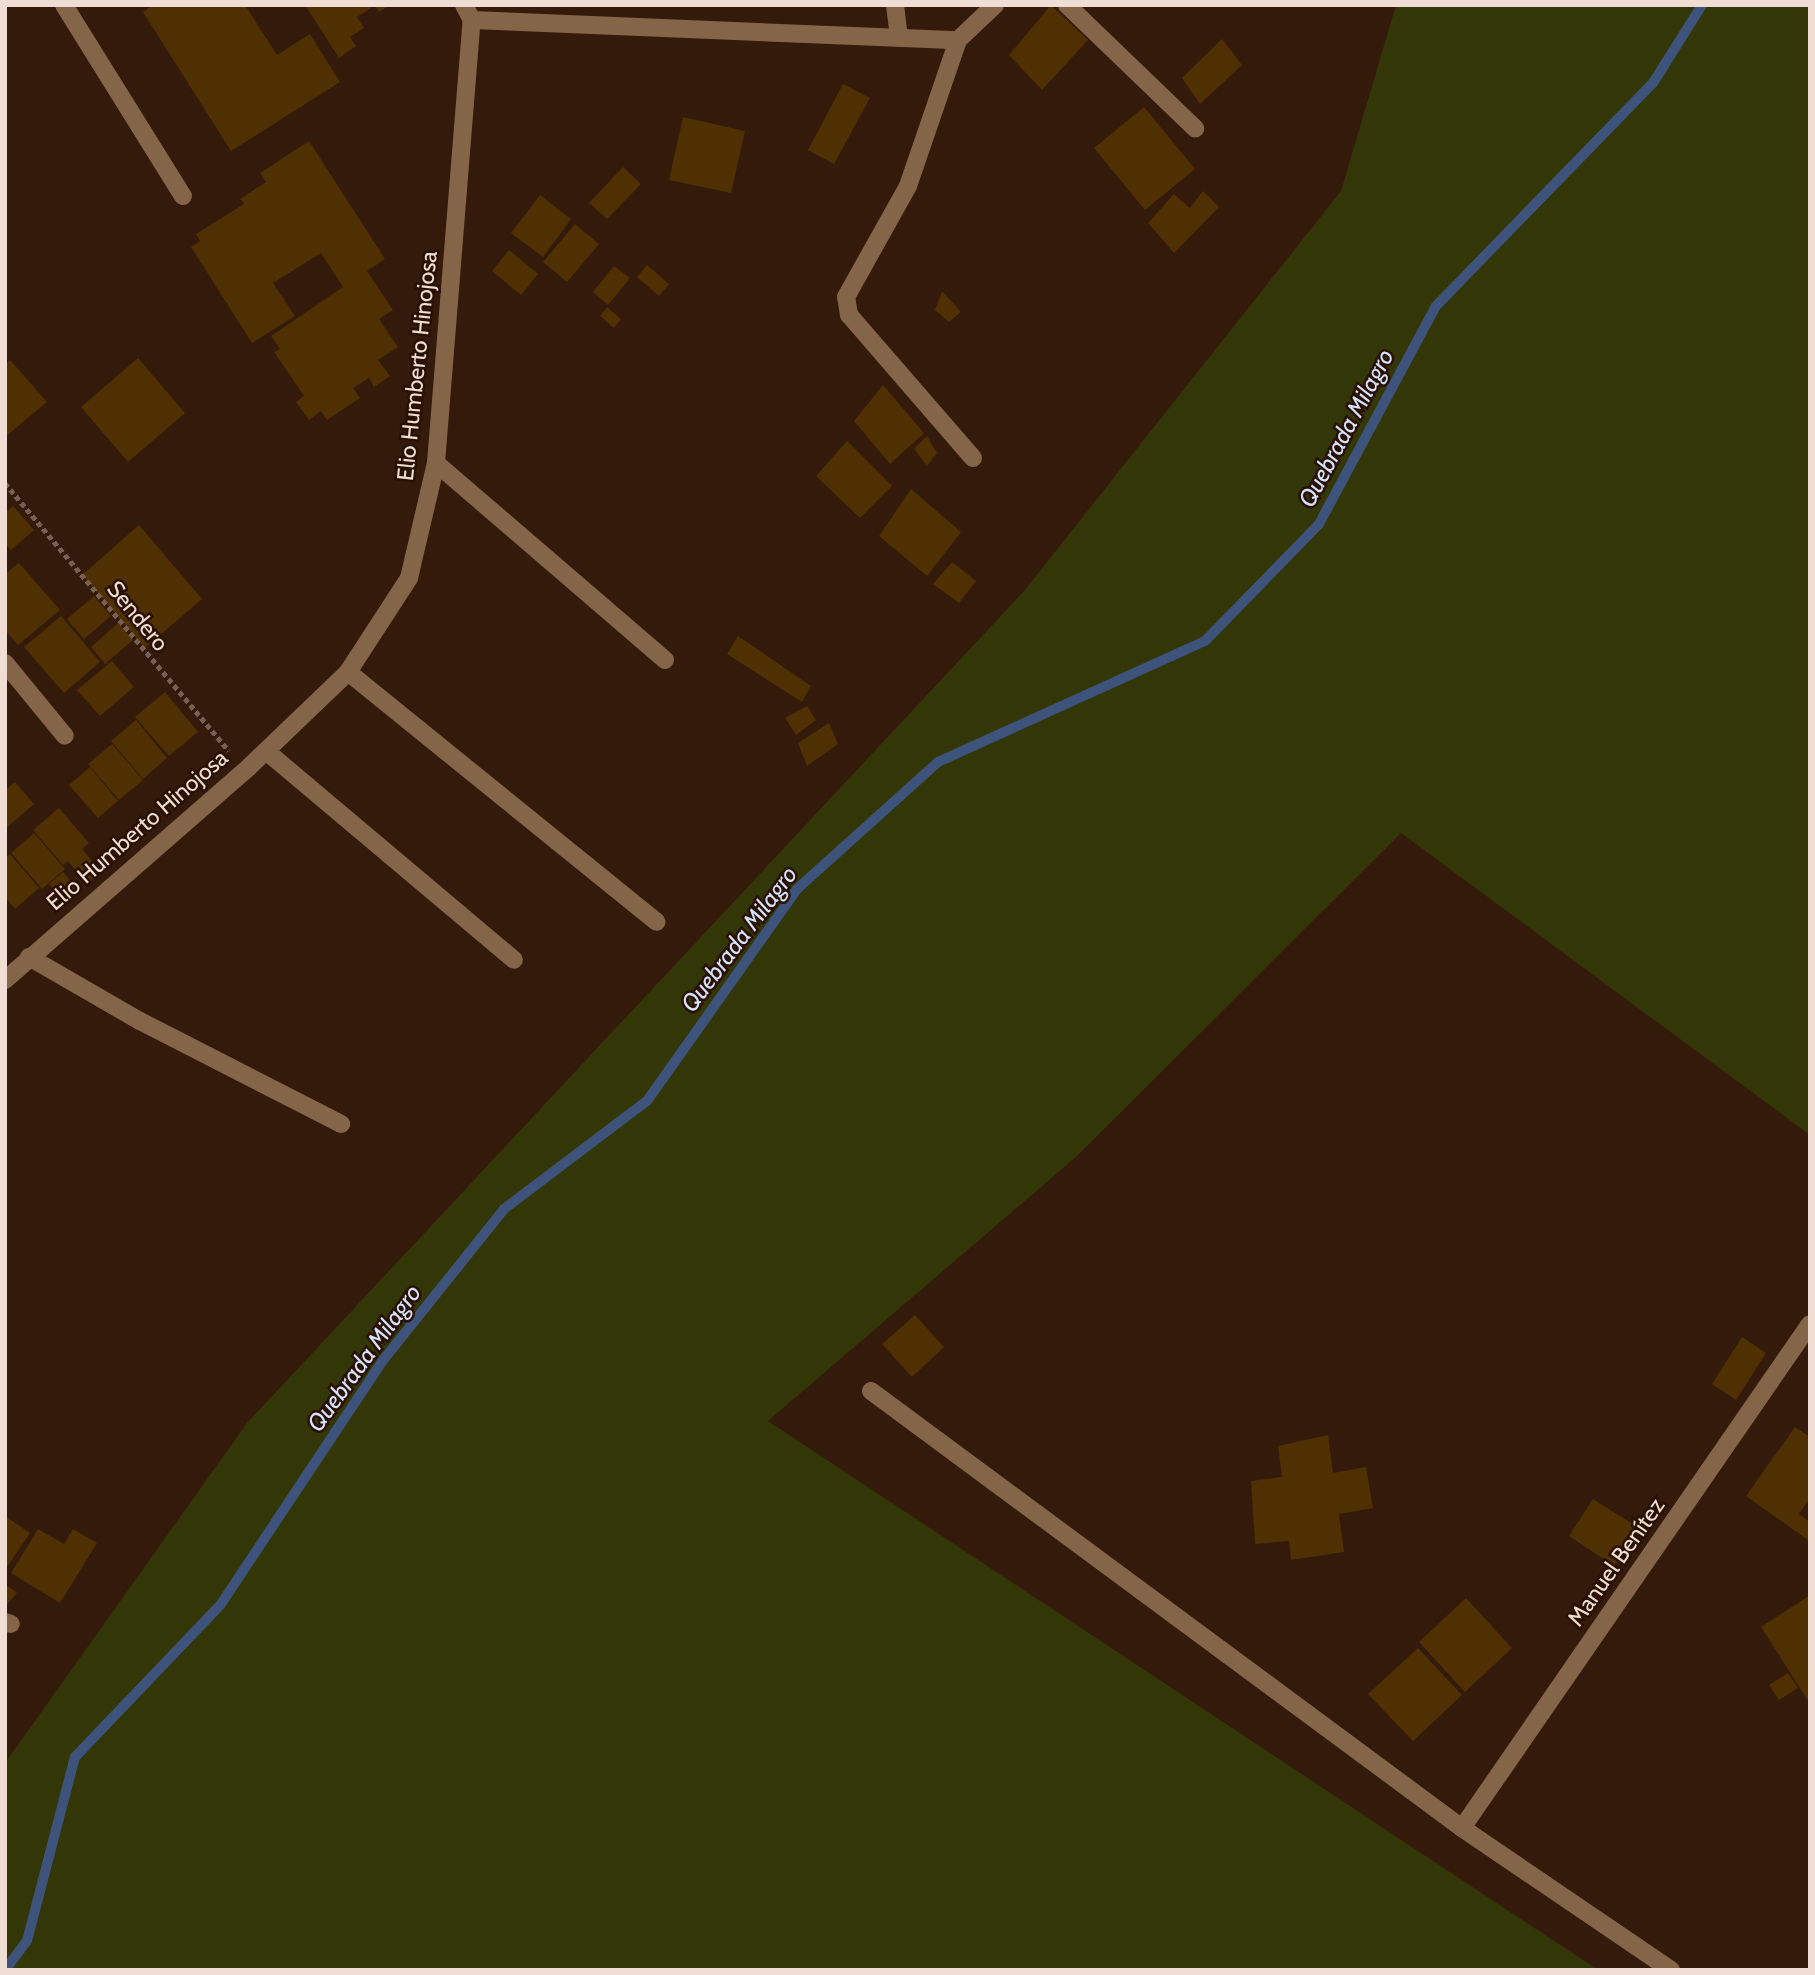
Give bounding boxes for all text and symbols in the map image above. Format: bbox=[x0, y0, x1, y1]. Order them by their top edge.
street label: Elio Humberto Hinojosa bbox=[391, 250, 443, 482]
water label: Quebrada Milagro bbox=[1292, 344, 1400, 512]
street label: Sendero bbox=[101, 575, 175, 657]
street label: Elio Humberto Hinojosa bbox=[41, 744, 233, 916]
water label: Quebrada Milagro bbox=[675, 861, 803, 1017]
water label: Quebrada Milagro bbox=[301, 1279, 427, 1437]
street label: Manuel Benítez bbox=[1562, 1492, 1670, 1632]

